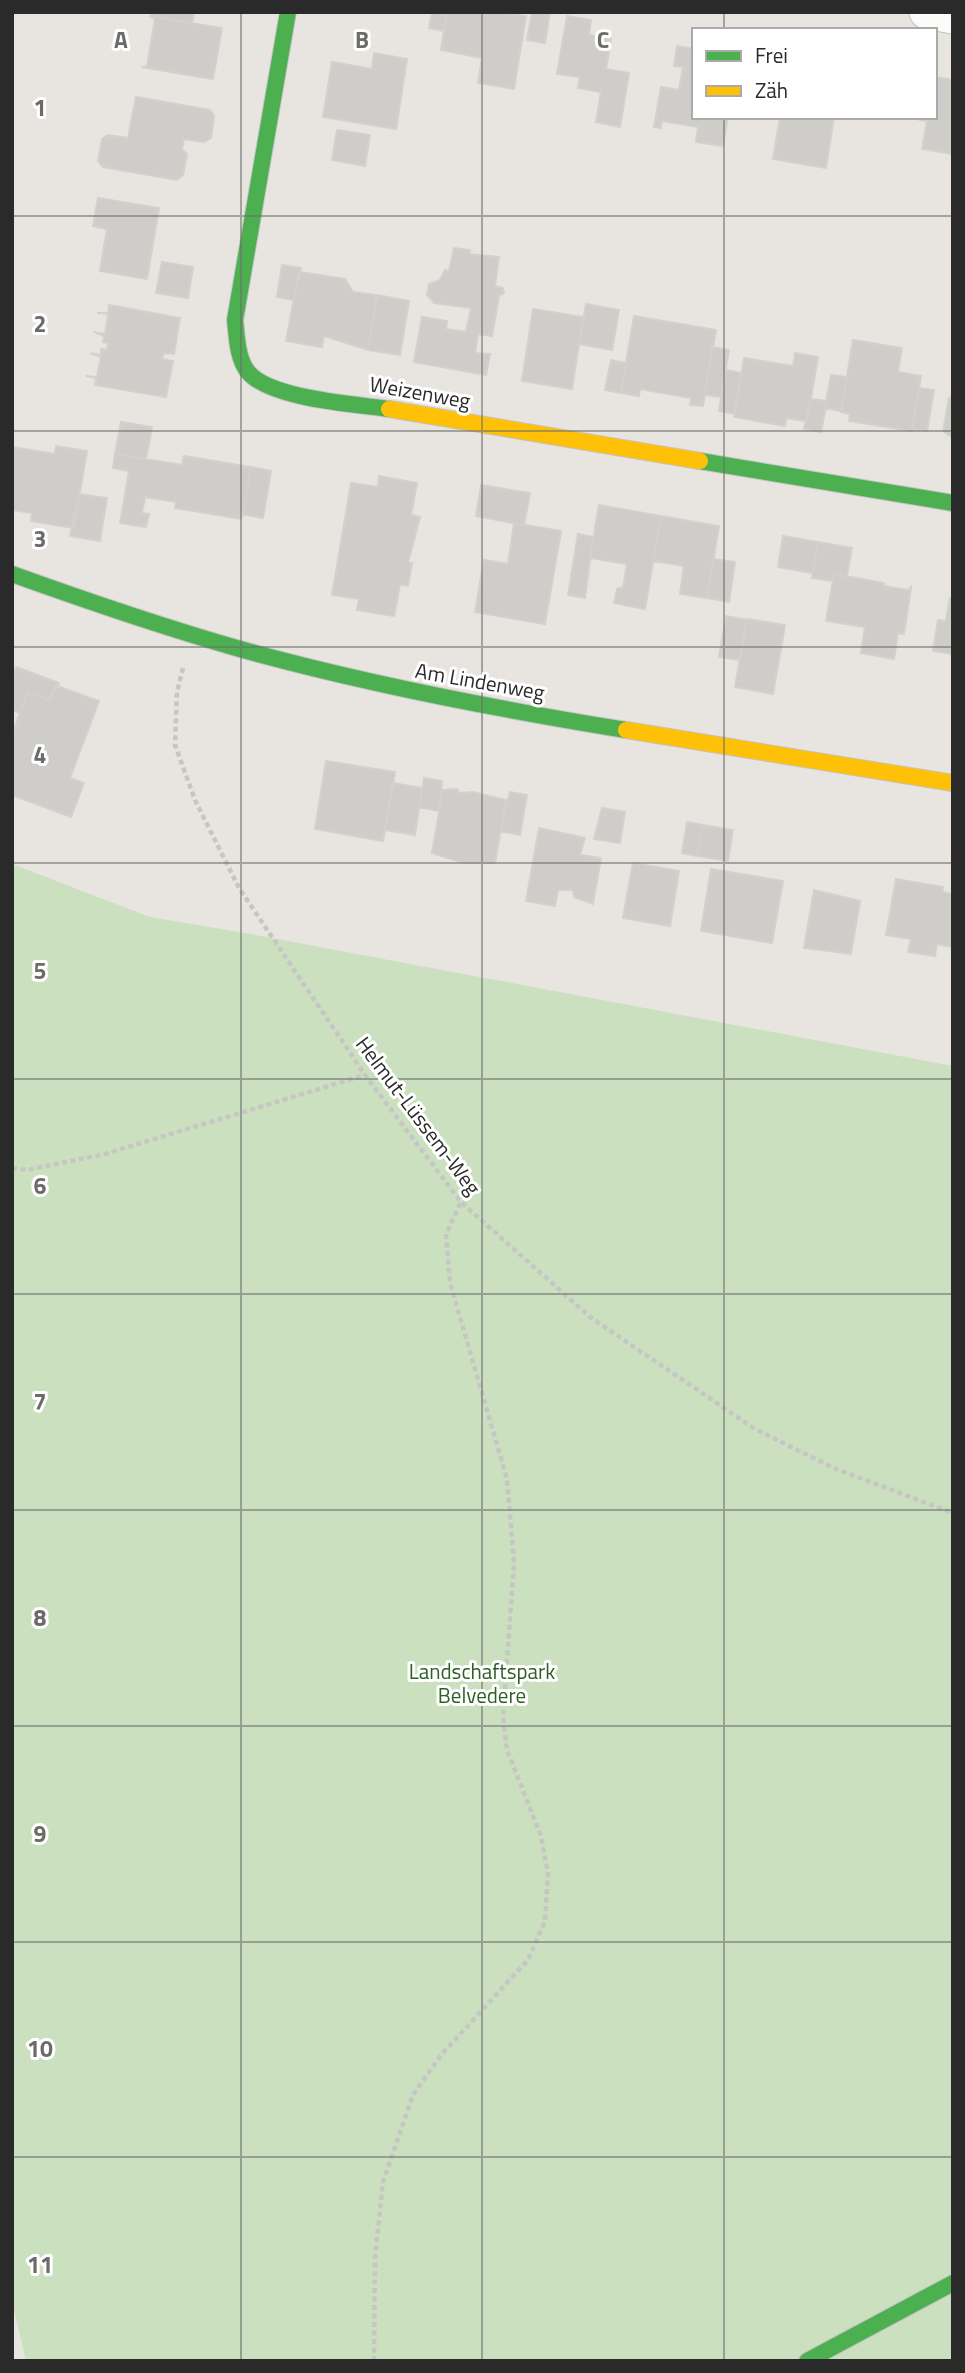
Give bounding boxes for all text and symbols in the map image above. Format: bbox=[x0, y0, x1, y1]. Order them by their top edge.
text: A bbox=[114, 22, 128, 57]
text: B bbox=[355, 22, 369, 57]
text: C bbox=[597, 22, 609, 57]
legend bbox=[692, 28, 937, 119]
text: Frei bbox=[755, 39, 788, 71]
text: Zäh bbox=[755, 74, 788, 106]
text: 1 bbox=[34, 90, 46, 125]
text: 2 bbox=[34, 306, 46, 341]
street label: Weizenweg bbox=[367, 367, 473, 417]
text: 3 bbox=[34, 521, 46, 556]
street label: Am Lindenweg bbox=[413, 654, 548, 708]
text: 4 bbox=[34, 737, 46, 772]
text: 5 bbox=[34, 953, 46, 988]
street label: Helmut-Lüssem-Weg bbox=[348, 1029, 489, 1202]
text: 6 bbox=[34, 1168, 47, 1203]
text: 7 bbox=[34, 1384, 46, 1419]
text: 8 bbox=[34, 1600, 47, 1635]
park label: Landschaftspark Belvedere bbox=[409, 1655, 555, 1711]
text: 9 bbox=[34, 1816, 47, 1851]
text: 10 bbox=[27, 2031, 53, 2066]
text: 11 bbox=[27, 2247, 53, 2282]

